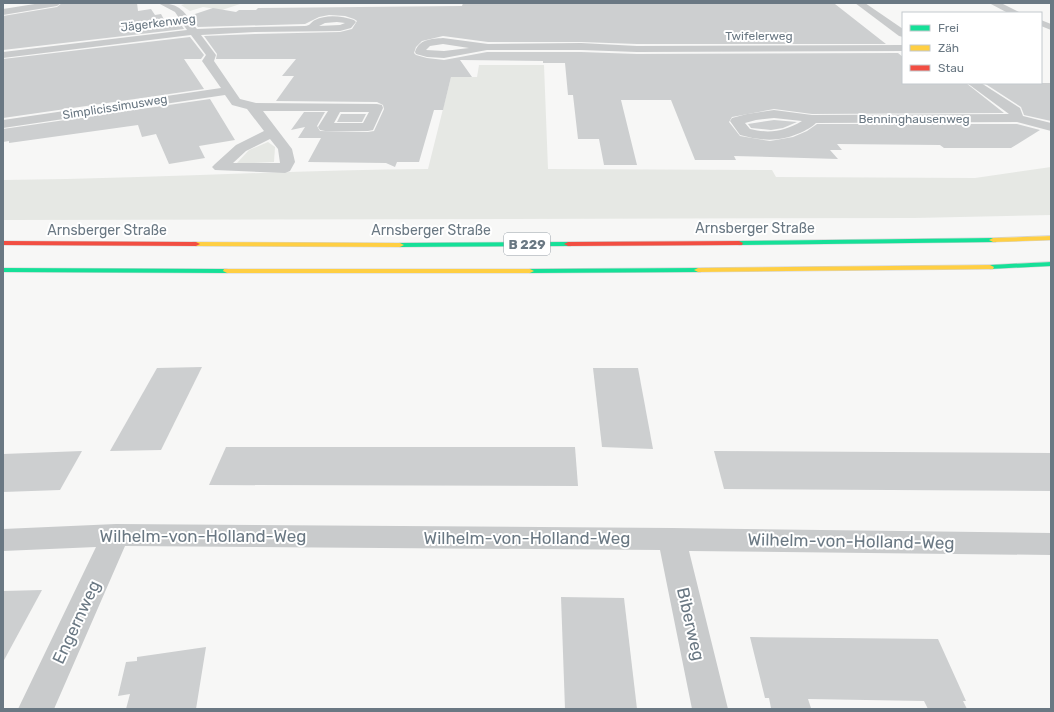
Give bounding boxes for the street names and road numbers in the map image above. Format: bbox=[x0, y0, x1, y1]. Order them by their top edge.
street label: Jägerkenweg bbox=[120, 11, 196, 35]
street label: Twifelerweg bbox=[725, 29, 793, 43]
street label: Simplicissimusweg bbox=[62, 92, 168, 122]
street label: Benninghausenweg bbox=[858, 112, 970, 126]
street label: Arnsberger Straße bbox=[695, 220, 815, 237]
street label: Arnsberger Straße bbox=[47, 222, 167, 239]
street label: Arnsberger Straße bbox=[371, 222, 491, 239]
road number: B 229 bbox=[504, 233, 550, 255]
street label: Wilhelm-von-Holland-Weg bbox=[100, 526, 306, 546]
street label: Wilhelm-von-Holland-Weg bbox=[424, 528, 630, 548]
street label: Wilhelm-von-Holland-Weg bbox=[747, 529, 955, 553]
street label: Engernweg bbox=[48, 577, 104, 667]
street label: Biberweg bbox=[673, 585, 709, 663]

